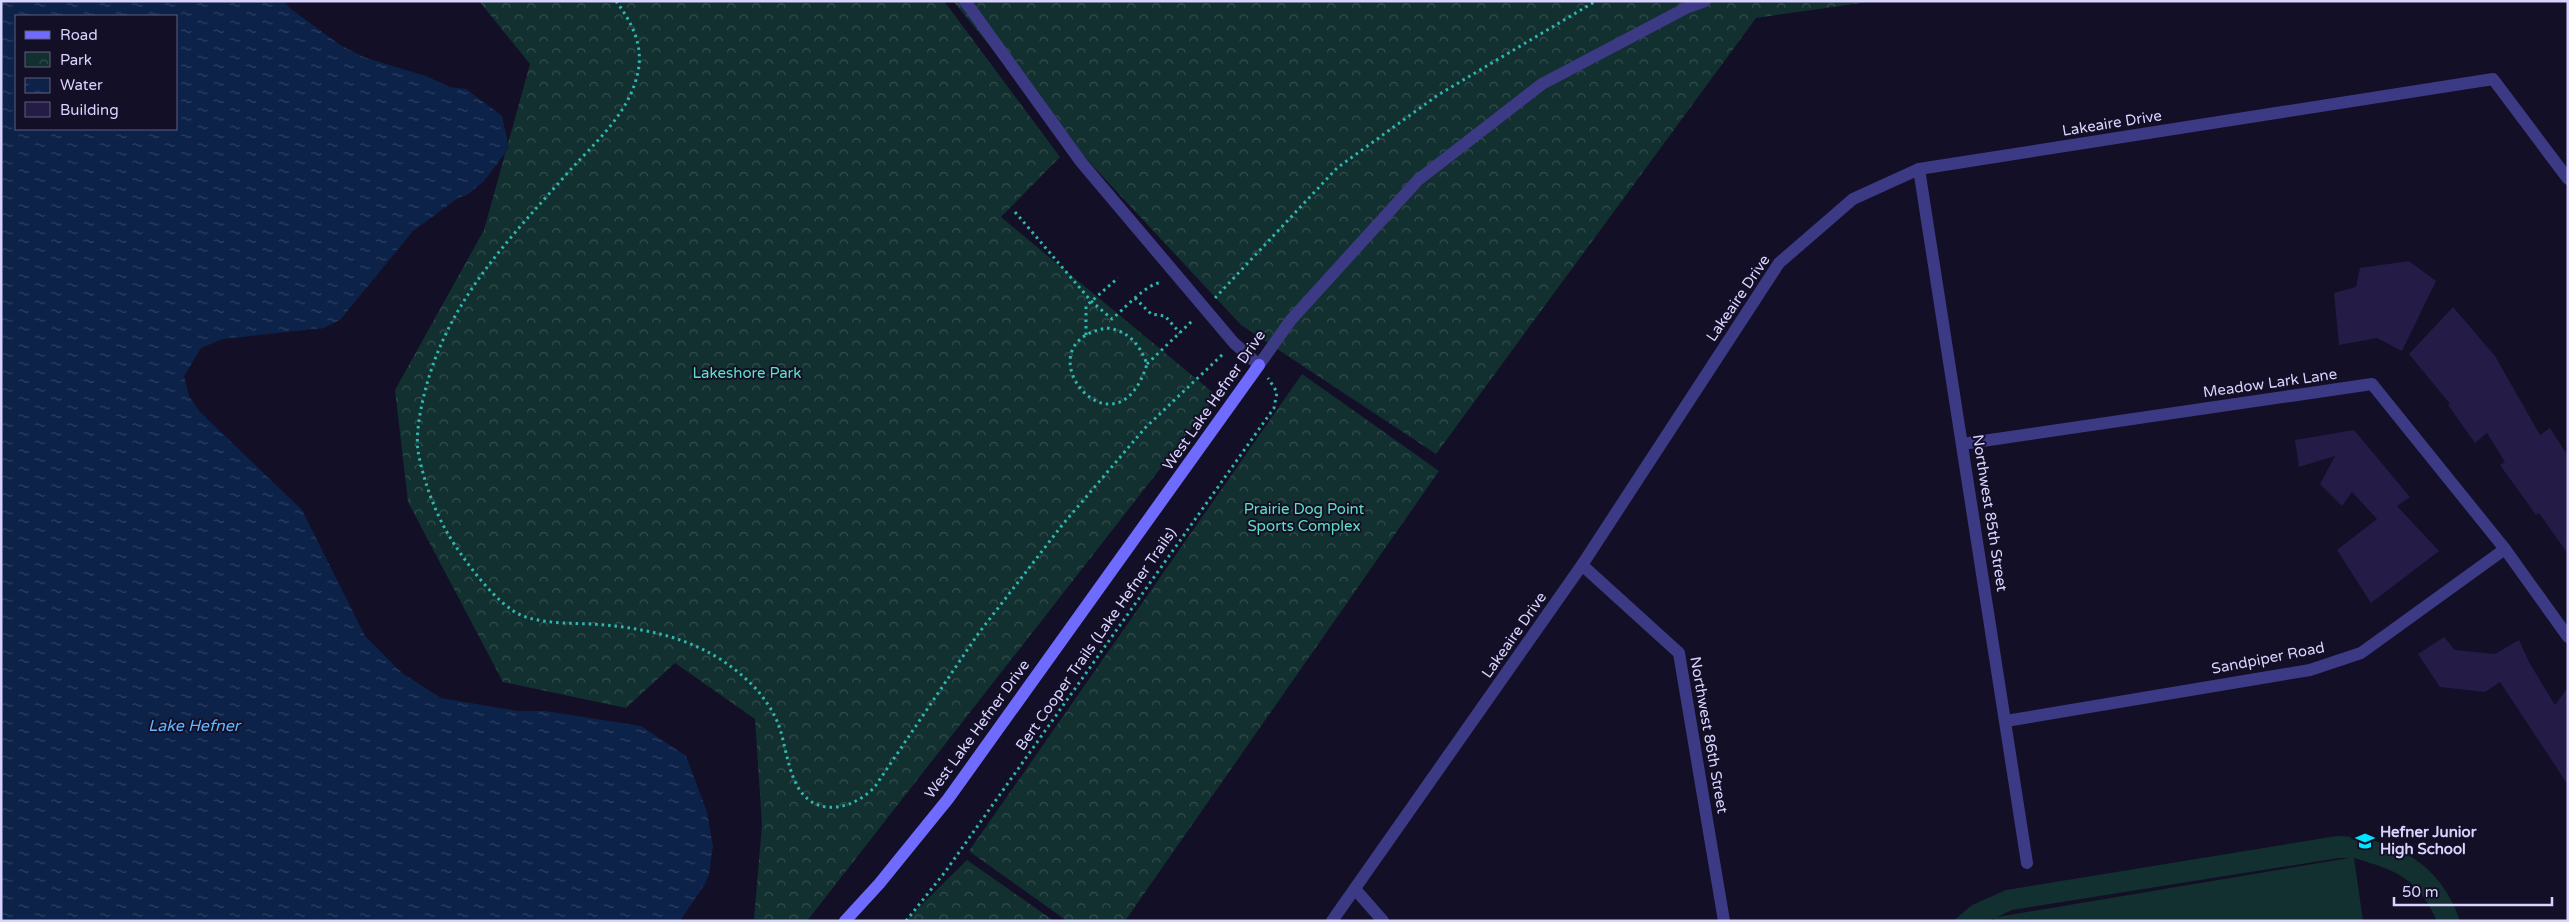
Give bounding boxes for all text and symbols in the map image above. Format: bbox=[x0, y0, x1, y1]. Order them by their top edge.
legend bbox=[15, 15, 178, 130]
text: Road bbox=[60, 26, 98, 44]
text: Park bbox=[60, 51, 92, 69]
text: Water bbox=[60, 76, 103, 94]
text: Building bbox=[60, 101, 119, 119]
street label: Lakeaire Drive bbox=[2061, 106, 2163, 140]
street label: Lakeaire Drive bbox=[1702, 251, 1774, 345]
street label: West Lake Hefner Drive bbox=[1159, 327, 1269, 473]
park label: Lakeshore Park bbox=[692, 364, 802, 382]
street label: Meadow Lark Lane bbox=[2202, 365, 2338, 401]
street label: Northwest 85th Street bbox=[1969, 433, 2011, 593]
park label: Prairie Dog Point Sports Complex bbox=[1244, 500, 1365, 535]
street label: Bert Cooper Trails (Lake Hefner Trails) bbox=[1012, 524, 1180, 754]
street label: Lakeaire Drive bbox=[1478, 589, 1550, 681]
street label: Sandpiper Road bbox=[2210, 638, 2326, 678]
street label: Northwest 86th Street bbox=[1686, 655, 1732, 815]
street label: West Lake Hefner Drive bbox=[921, 656, 1033, 802]
water label: Lake Hefner bbox=[148, 716, 242, 736]
place label: Hefner Junior High School bbox=[2380, 823, 2477, 859]
school or university icon: Hefner Junior High School bbox=[2354, 830, 2376, 852]
scale bar bbox=[2394, 874, 2552, 906]
text: 50 m bbox=[2402, 883, 2439, 901]

